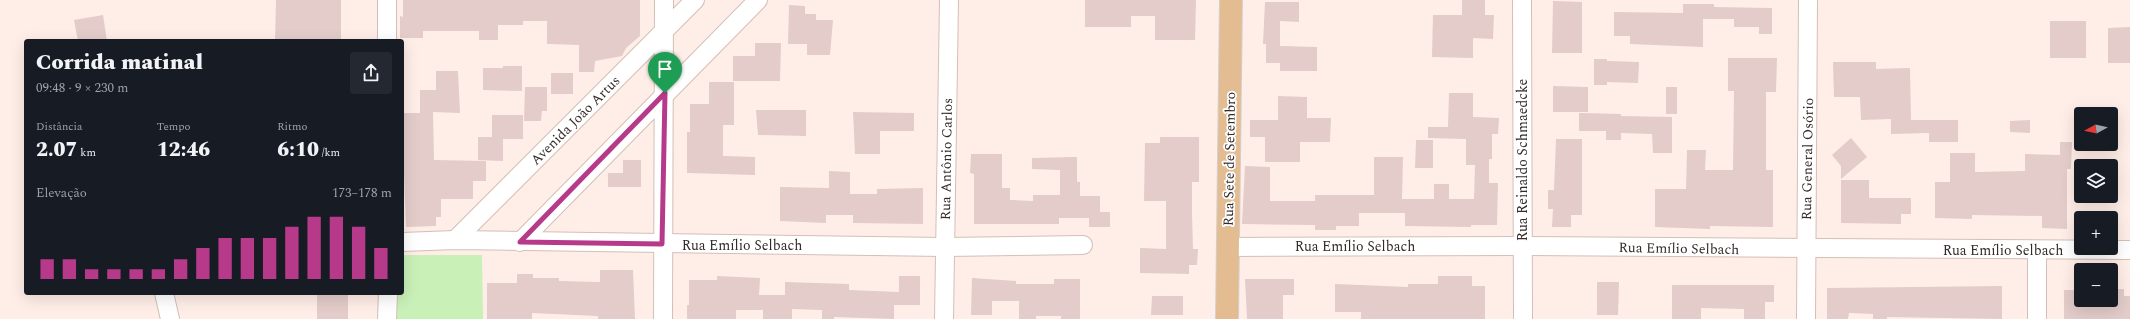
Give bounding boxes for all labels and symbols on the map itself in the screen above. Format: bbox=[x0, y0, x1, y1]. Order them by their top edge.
pin bbox=[648, 52, 682, 93]
street label: Avenida João Artus bbox=[526, 71, 625, 170]
street label: Rua Reinaldo Schmaedcke bbox=[1512, 78, 1533, 241]
street label: Rua Sete de Setembro bbox=[1218, 92, 1241, 226]
street label: Rua Antônio Carlos bbox=[935, 98, 958, 220]
street label: Rua General Osório bbox=[1796, 98, 1819, 220]
north arrow bbox=[2074, 107, 2118, 151]
street label: Rua Emílio Selbach bbox=[682, 235, 802, 256]
street label: Rua Emílio Selbach bbox=[1295, 236, 1415, 257]
street label: Rua Emílio Selbach bbox=[1618, 237, 1740, 260]
street label: Rua Emílio Selbach bbox=[1943, 240, 2063, 261]

